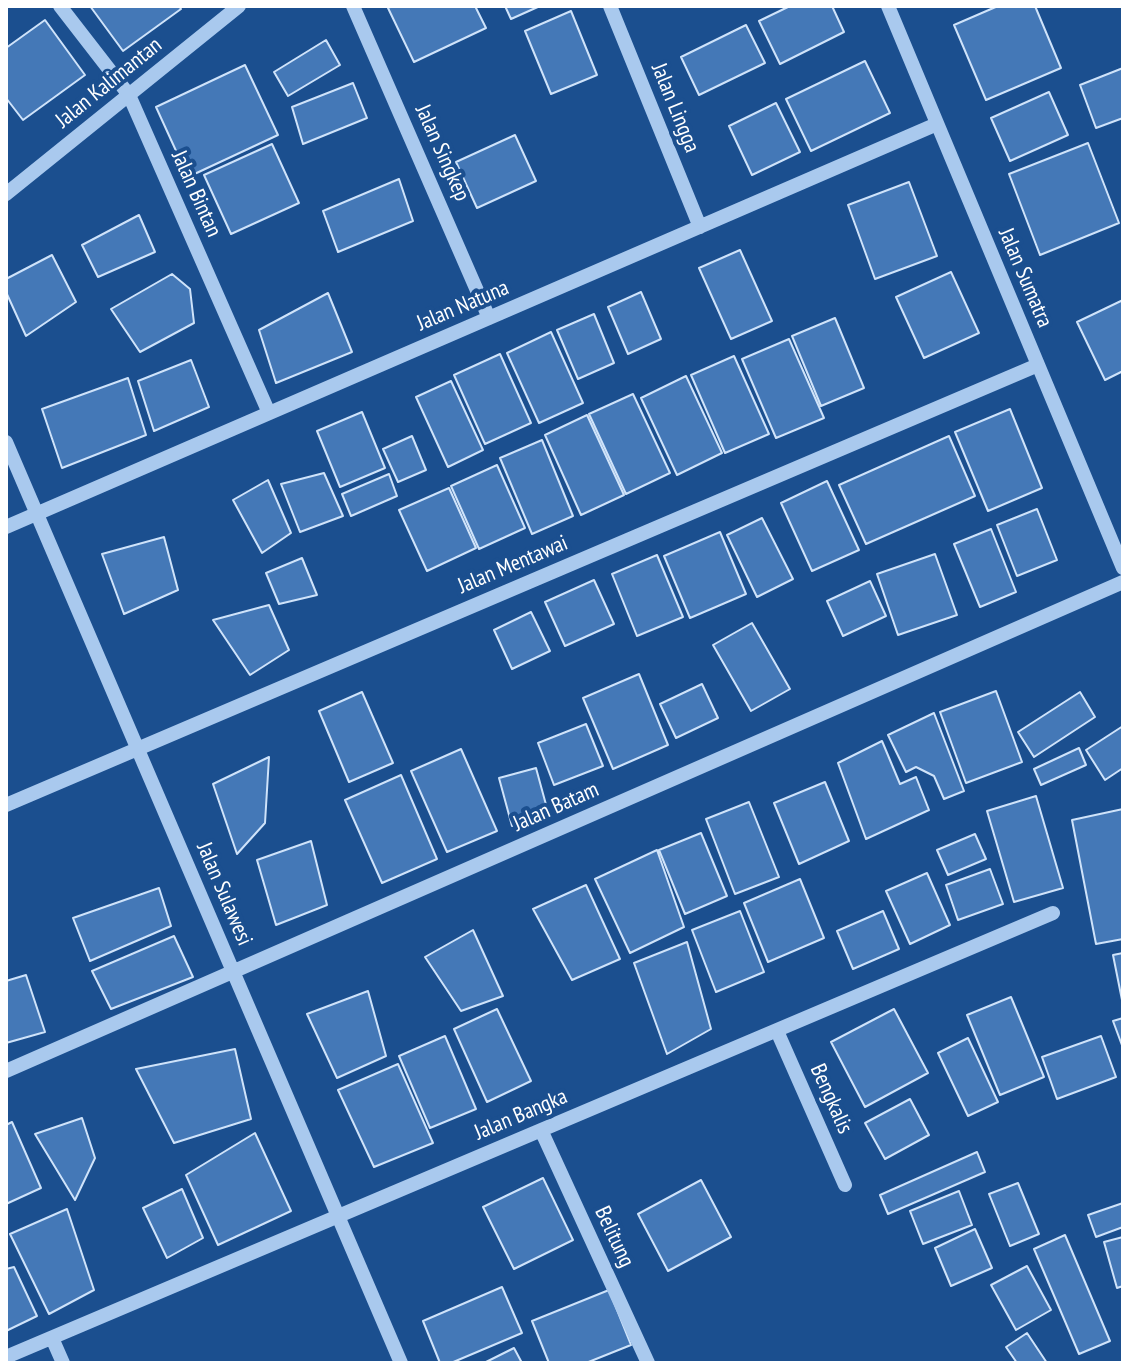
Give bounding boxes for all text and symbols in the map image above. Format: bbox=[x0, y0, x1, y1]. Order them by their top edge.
street label: Jalan Kalimantan bbox=[51, 32, 167, 134]
street label: Jalan Lingga bbox=[645, 60, 705, 156]
street label: Jalan Singkep bbox=[409, 101, 475, 205]
street label: Jalan Bintan bbox=[165, 147, 227, 241]
street label: Jalan Sumatra bbox=[992, 224, 1058, 332]
street label: Jalan Natuna bbox=[413, 275, 513, 337]
street label: Jalan Mentawai bbox=[454, 530, 572, 600]
street label: Jalan Batam bbox=[509, 776, 603, 838]
street label: Jalan Sulawesi bbox=[190, 839, 258, 949]
street label: Bengkalis bbox=[804, 1060, 858, 1138]
street label: Jalan Bangka bbox=[471, 1084, 571, 1146]
street label: Belitung bbox=[588, 1202, 640, 1272]

